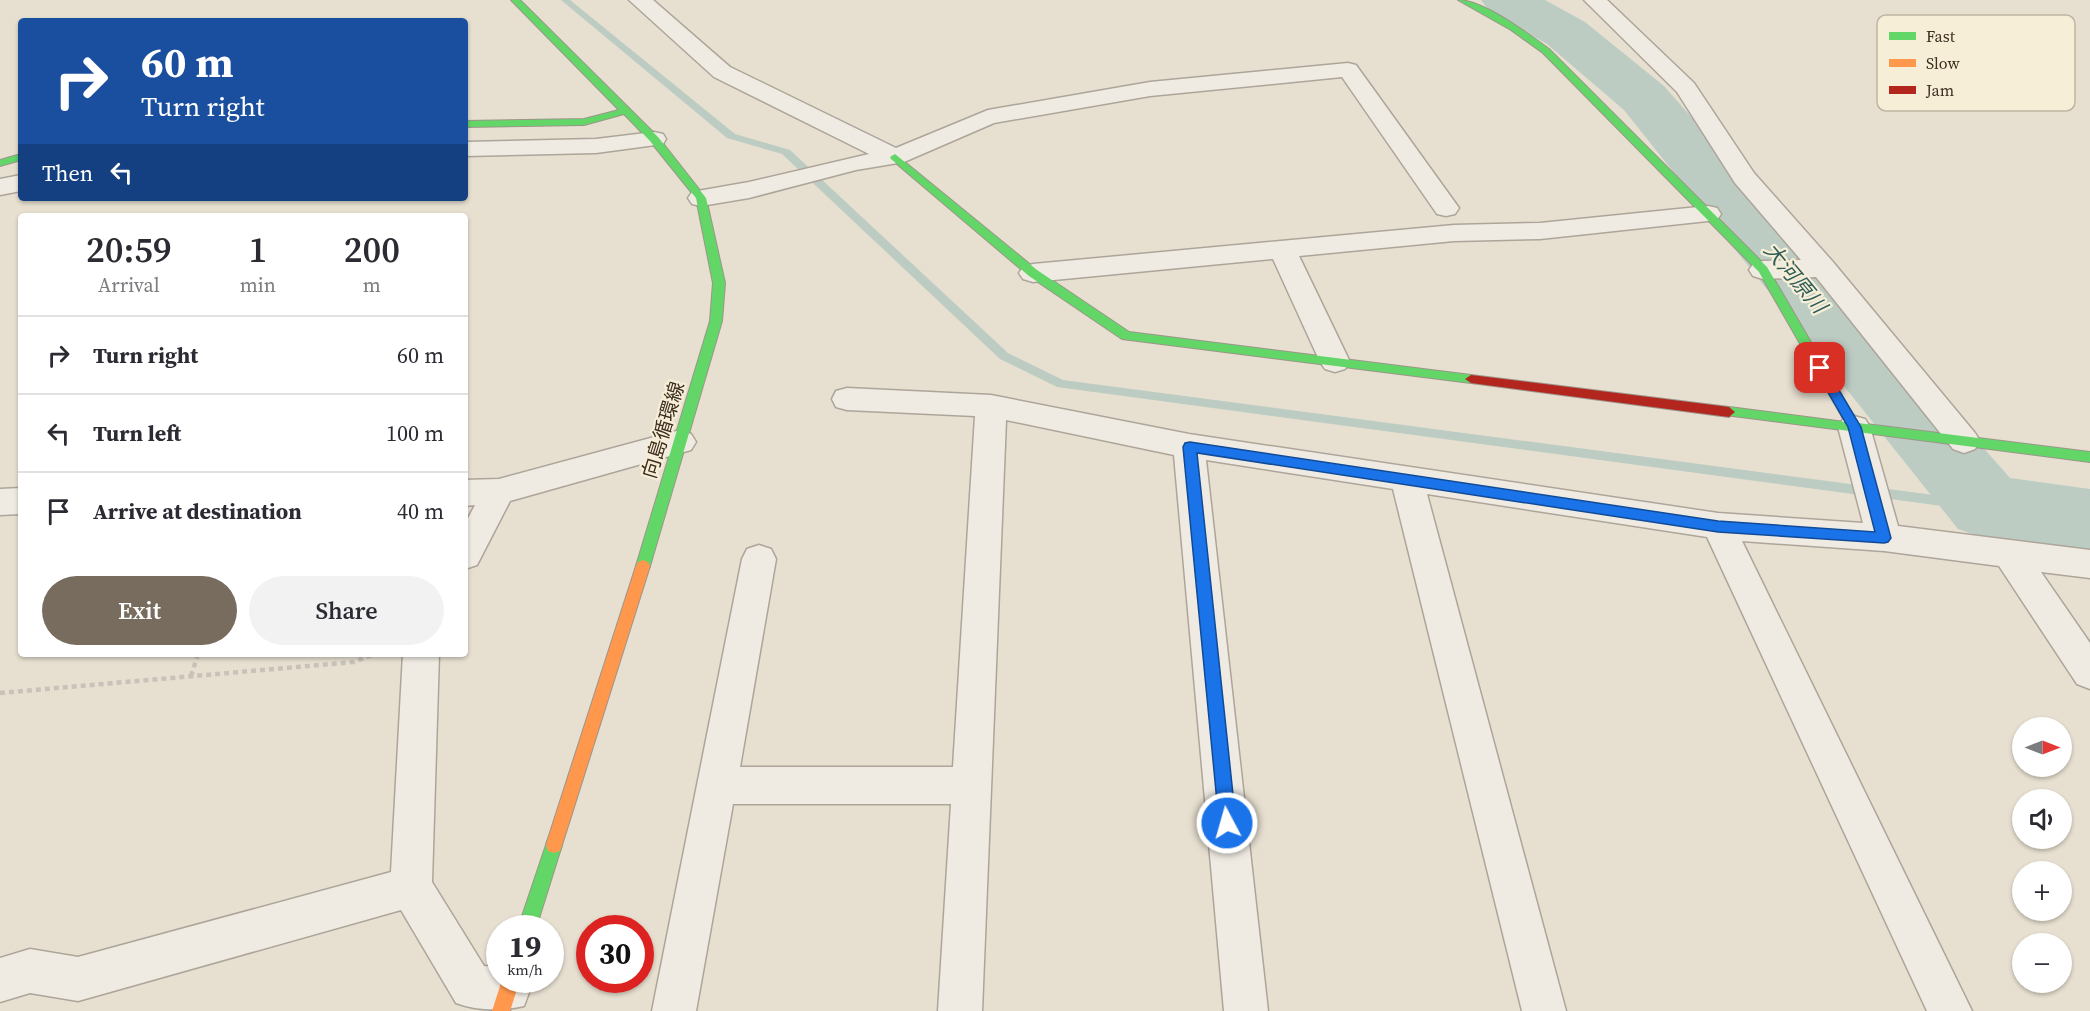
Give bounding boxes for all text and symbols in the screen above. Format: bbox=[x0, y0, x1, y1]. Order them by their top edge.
legend bbox=[1877, 15, 2075, 111]
text: Fast bbox=[1926, 25, 1956, 47]
text: 60 m bbox=[141, 33, 234, 91]
icon: right bbox=[42, 42, 120, 120]
text: Slow bbox=[1926, 52, 1961, 74]
text: Jam bbox=[1925, 79, 1954, 101]
text: Turn right bbox=[141, 88, 265, 125]
icon: left bbox=[105, 156, 138, 189]
text: Then bbox=[42, 158, 93, 188]
text: 20:59 bbox=[86, 225, 172, 274]
text: 1 bbox=[248, 225, 267, 274]
text: 200 bbox=[344, 225, 400, 274]
water label: 大河原川 bbox=[1757, 236, 1835, 321]
text: Arrival bbox=[98, 271, 160, 299]
text: min bbox=[240, 271, 276, 299]
text: m bbox=[363, 271, 381, 299]
icon: right bbox=[42, 339, 75, 372]
text: Turn right bbox=[93, 340, 198, 370]
text: 60 m bbox=[397, 340, 444, 370]
pin bbox=[1794, 342, 1845, 393]
icon: arrive bbox=[1803, 351, 1836, 384]
street label: 向島循環線 bbox=[635, 378, 691, 482]
icon: left bbox=[42, 417, 75, 450]
text: Turn left bbox=[93, 418, 181, 448]
text: 100 m bbox=[386, 418, 444, 448]
icon: arrive bbox=[42, 495, 75, 528]
text: Arrive at destination bbox=[93, 496, 302, 526]
text: 40 m bbox=[397, 496, 444, 526]
button: Exit bbox=[42, 576, 237, 645]
button: Share bbox=[249, 576, 444, 645]
north arrow bbox=[2012, 717, 2072, 777]
map controls bbox=[2012, 717, 2072, 993]
button: sound bbox=[2012, 789, 2072, 849]
position arrow bbox=[1195, 791, 1259, 855]
button: + bbox=[2012, 861, 2072, 921]
speed limit sign: 30 bbox=[576, 915, 654, 993]
text: 19 bbox=[509, 926, 541, 967]
button: − bbox=[2012, 933, 2072, 993]
text: km/h bbox=[507, 959, 543, 980]

